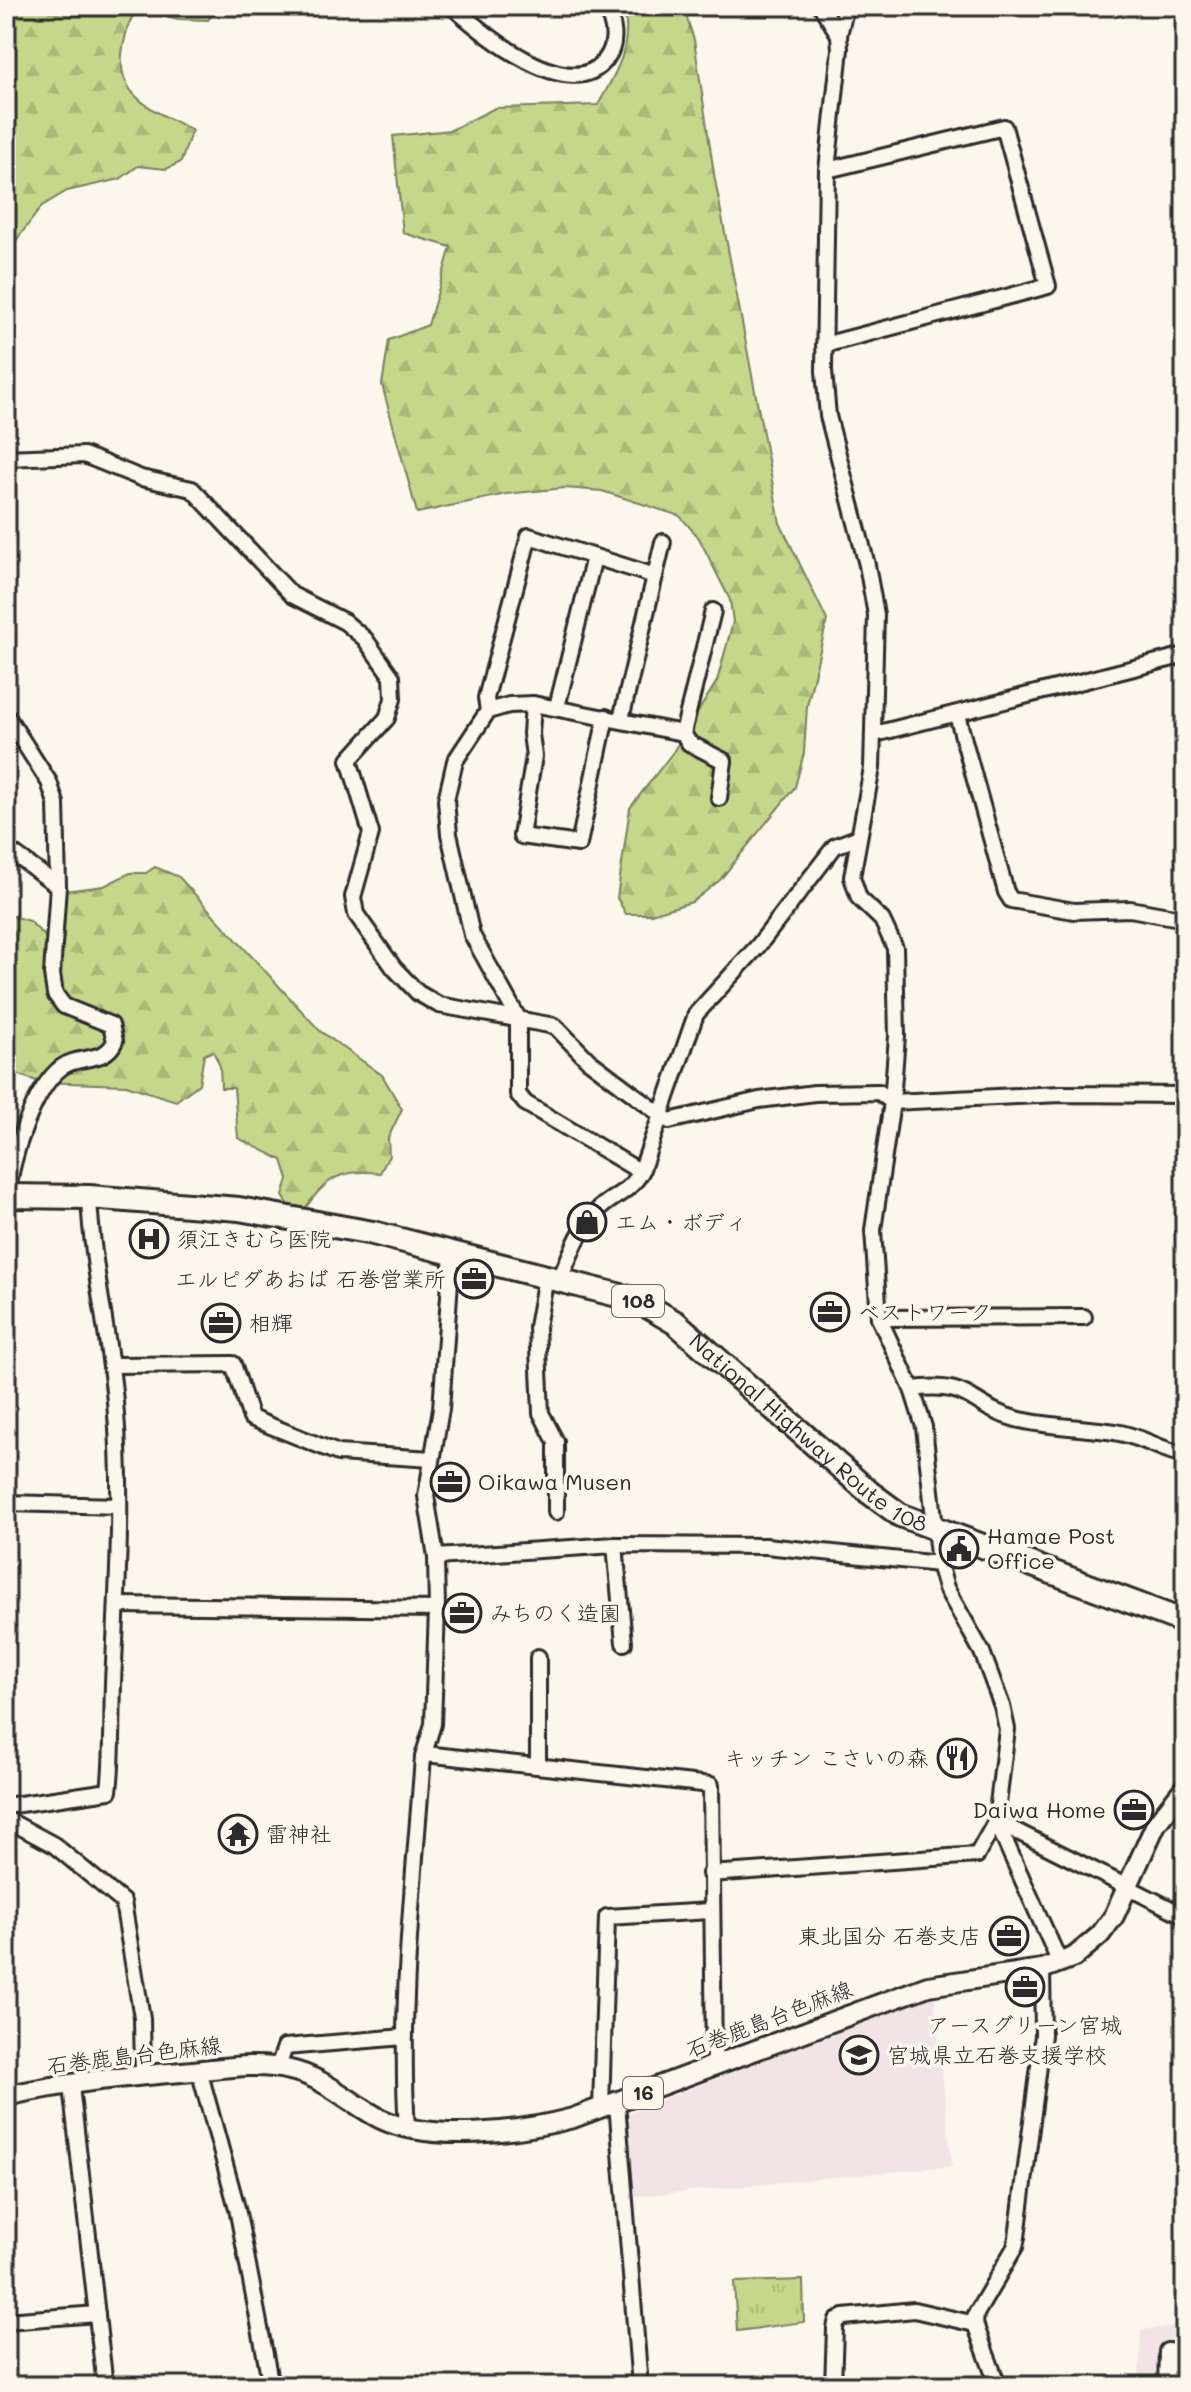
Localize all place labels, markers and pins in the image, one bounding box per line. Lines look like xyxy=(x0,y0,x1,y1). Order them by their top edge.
shop icon: エム・ボディ xyxy=(566,1201,608,1243)
place label: エム・ボディ xyxy=(615,1207,747,1236)
hospital icon: 須江きむら医院 xyxy=(128,1218,170,1260)
place label: 須江きむら医院 xyxy=(177,1224,331,1253)
office icon: エルピダあおば 石巻営業所 xyxy=(453,1258,495,1300)
place label: エルピダあおば 石巻営業所 xyxy=(175,1264,446,1293)
office icon: ベストワーク xyxy=(809,1291,851,1333)
place label: ベストワーク xyxy=(858,1297,992,1326)
office icon: 相輝 xyxy=(200,1302,242,1344)
place label: 相輝 xyxy=(249,1308,293,1337)
office icon: Oikawa Musen xyxy=(429,1461,471,1503)
place label: Oikawa Musen xyxy=(478,1467,631,1496)
place label: Hamae Post Office xyxy=(987,1521,1115,1575)
public building icon: Hamae Post Office xyxy=(938,1528,980,1570)
office icon: みちのく造園 xyxy=(441,1592,483,1634)
place label: みちのく造園 xyxy=(490,1598,621,1627)
restaurant icon: キッチン こさいの森 xyxy=(936,1737,978,1779)
place label: キッチン こさいの森 xyxy=(724,1743,929,1772)
office icon: Daiwa Home xyxy=(1113,1789,1155,1831)
place label: Daiwa Home xyxy=(973,1795,1106,1824)
temple icon: 雷神社 xyxy=(217,1813,259,1855)
place label: 雷神社 xyxy=(266,1819,332,1848)
office icon: 東北国分 石巻支店 xyxy=(988,1915,1030,1957)
place label: 東北国分 石巻支店 xyxy=(798,1921,981,1950)
office icon: アースグリーン宮城 xyxy=(1004,1966,1046,2008)
place label: アースグリーン宮城 xyxy=(928,2010,1122,2039)
school or university icon: 宮城県立石巻支援学校 xyxy=(838,2034,880,2076)
place label: 宮城県立石巻支援学校 xyxy=(887,2040,1107,2069)

